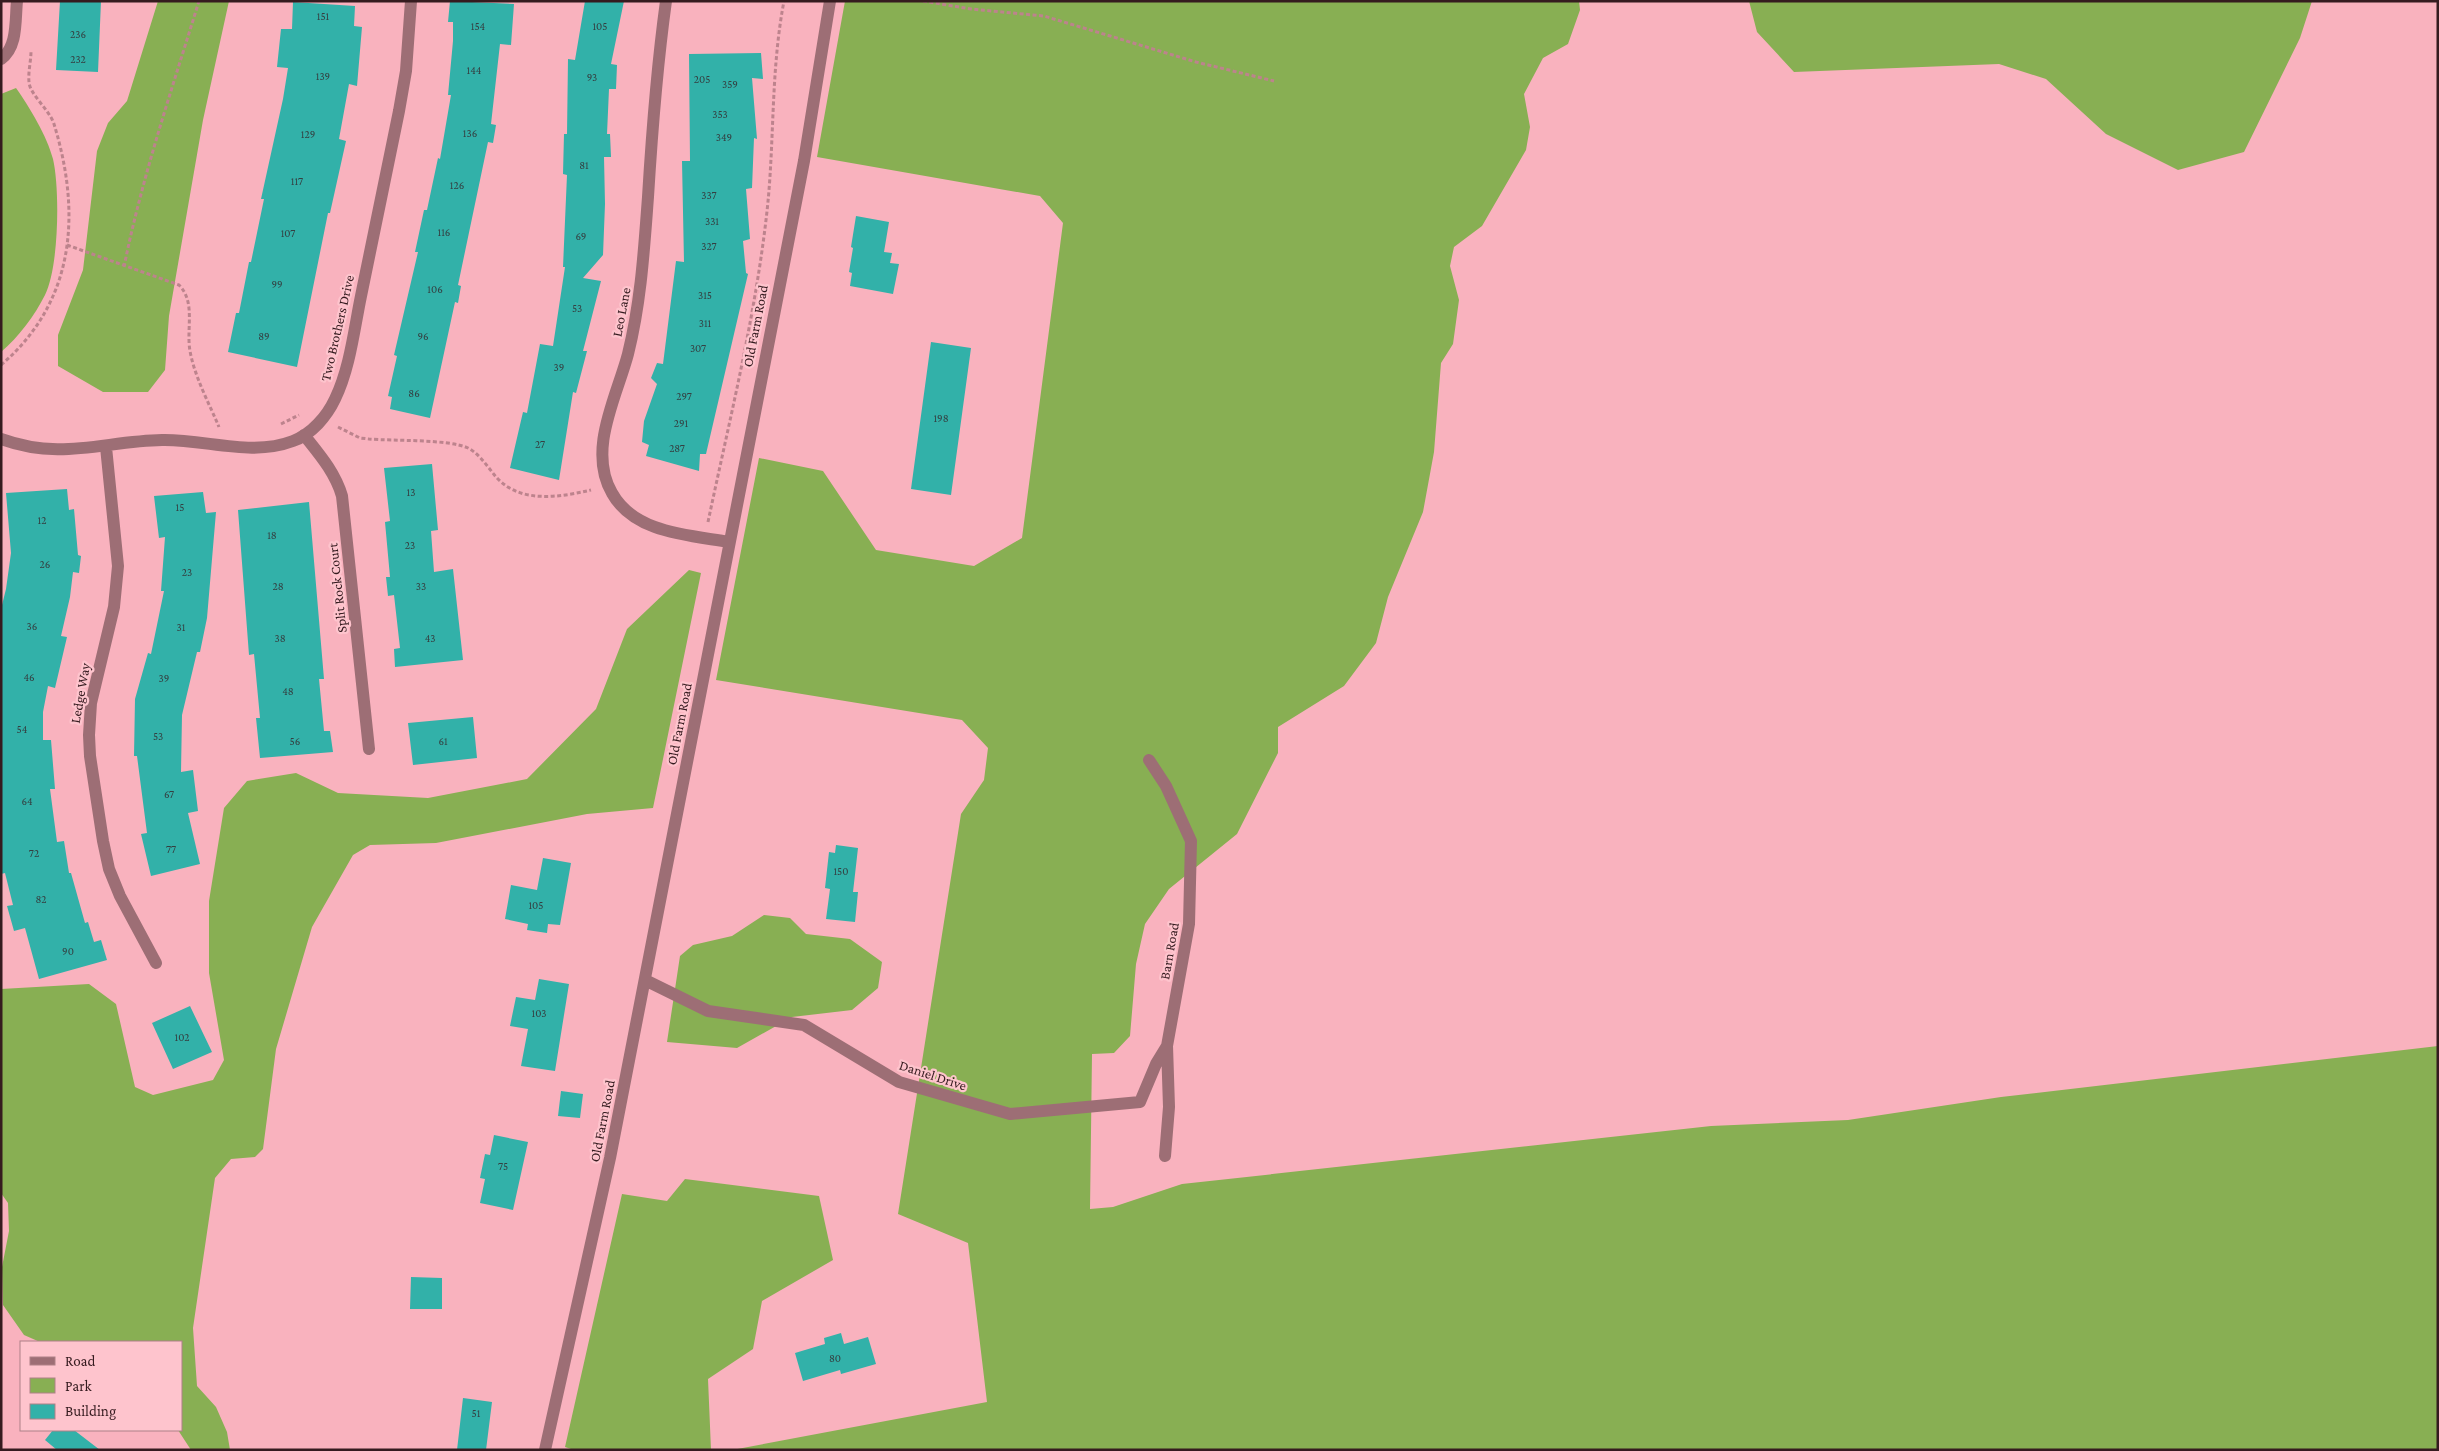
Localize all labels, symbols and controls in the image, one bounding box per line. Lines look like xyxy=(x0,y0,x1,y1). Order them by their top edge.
house number: 151 xyxy=(317,10,330,22)
house number: 154 xyxy=(471,20,486,32)
house number: 105 xyxy=(592,20,608,32)
house number: 236 xyxy=(70,28,86,40)
house number: 232 xyxy=(70,53,86,65)
house number: 144 xyxy=(467,64,482,76)
house number: 139 xyxy=(316,70,330,82)
house number: 93 xyxy=(587,71,597,83)
house number: 205 xyxy=(694,73,710,85)
house number: 359 xyxy=(722,78,738,90)
house number: 353 xyxy=(712,108,728,120)
house number: 136 xyxy=(463,127,477,139)
house number: 129 xyxy=(301,128,315,140)
house number: 349 xyxy=(716,131,732,143)
house number: 81 xyxy=(579,159,589,171)
house number: 117 xyxy=(291,175,303,187)
house number: 126 xyxy=(450,179,464,191)
house number: 337 xyxy=(701,189,717,201)
house number: 331 xyxy=(705,215,719,227)
house number: 116 xyxy=(438,226,450,238)
house number: 107 xyxy=(281,227,295,239)
house number: 69 xyxy=(576,230,586,242)
house number: 327 xyxy=(701,240,717,252)
street label: Two Brothers Drive xyxy=(317,273,357,383)
house number: 99 xyxy=(271,278,283,290)
house number: 106 xyxy=(427,283,443,295)
street label: Old Farm Road xyxy=(739,283,771,368)
street label: Leo Lane xyxy=(608,286,634,338)
house number: 315 xyxy=(698,289,712,301)
house number: 53 xyxy=(572,302,582,314)
house number: 311 xyxy=(699,317,712,329)
house number: 89 xyxy=(258,330,270,342)
house number: 96 xyxy=(417,330,429,342)
house number: 307 xyxy=(690,342,706,354)
house number: 39 xyxy=(554,361,564,373)
house number: 86 xyxy=(408,387,420,399)
house number: 297 xyxy=(676,390,692,402)
house number: 198 xyxy=(933,412,949,424)
house number: 291 xyxy=(674,417,689,429)
house number: 27 xyxy=(535,438,545,450)
house number: 287 xyxy=(669,442,685,454)
house number: 13 xyxy=(407,486,415,498)
house number: 15 xyxy=(176,501,184,513)
house number: 12 xyxy=(38,514,46,526)
house number: 18 xyxy=(267,529,277,541)
house number: 23 xyxy=(405,539,415,551)
street label: Split Rock Court xyxy=(324,542,350,634)
house number: 26 xyxy=(40,558,50,570)
house number: 23 xyxy=(182,566,192,578)
house number: 28 xyxy=(272,580,284,592)
house number: 33 xyxy=(416,580,426,592)
house number: 36 xyxy=(27,620,37,632)
house number: 31 xyxy=(177,621,186,633)
house number: 38 xyxy=(274,632,286,644)
house number: 43 xyxy=(425,632,435,644)
street label: Ledge Way xyxy=(67,661,93,724)
house number: 46 xyxy=(23,671,35,683)
house number: 39 xyxy=(159,672,169,684)
street label: Old Farm Road xyxy=(663,681,695,766)
house number: 48 xyxy=(282,685,294,697)
house number: 54 xyxy=(17,723,28,735)
house number: 53 xyxy=(153,730,163,742)
house number: 56 xyxy=(290,735,300,747)
house number: 61 xyxy=(438,735,448,747)
house number: 67 xyxy=(164,788,174,800)
house number: 64 xyxy=(21,795,33,807)
house number: 77 xyxy=(166,843,176,855)
house number: 72 xyxy=(29,847,39,859)
house number: 150 xyxy=(833,865,849,877)
house number: 82 xyxy=(35,893,47,905)
house number: 105 xyxy=(528,899,544,911)
street label: Barn Road xyxy=(1156,921,1182,981)
house number: 90 xyxy=(62,945,74,957)
house number: 103 xyxy=(532,1007,547,1019)
house number: 102 xyxy=(174,1031,190,1043)
street label: Daniel Drive xyxy=(897,1057,969,1093)
street label: Old Farm Road xyxy=(586,1078,618,1163)
house number: 75 xyxy=(498,1160,508,1172)
legend xyxy=(20,1341,182,1431)
house number: 80 xyxy=(829,1352,841,1364)
text: Road xyxy=(65,1353,96,1369)
text: Park xyxy=(65,1378,92,1394)
text: Building xyxy=(65,1403,116,1420)
house number: 51 xyxy=(472,1407,481,1419)

